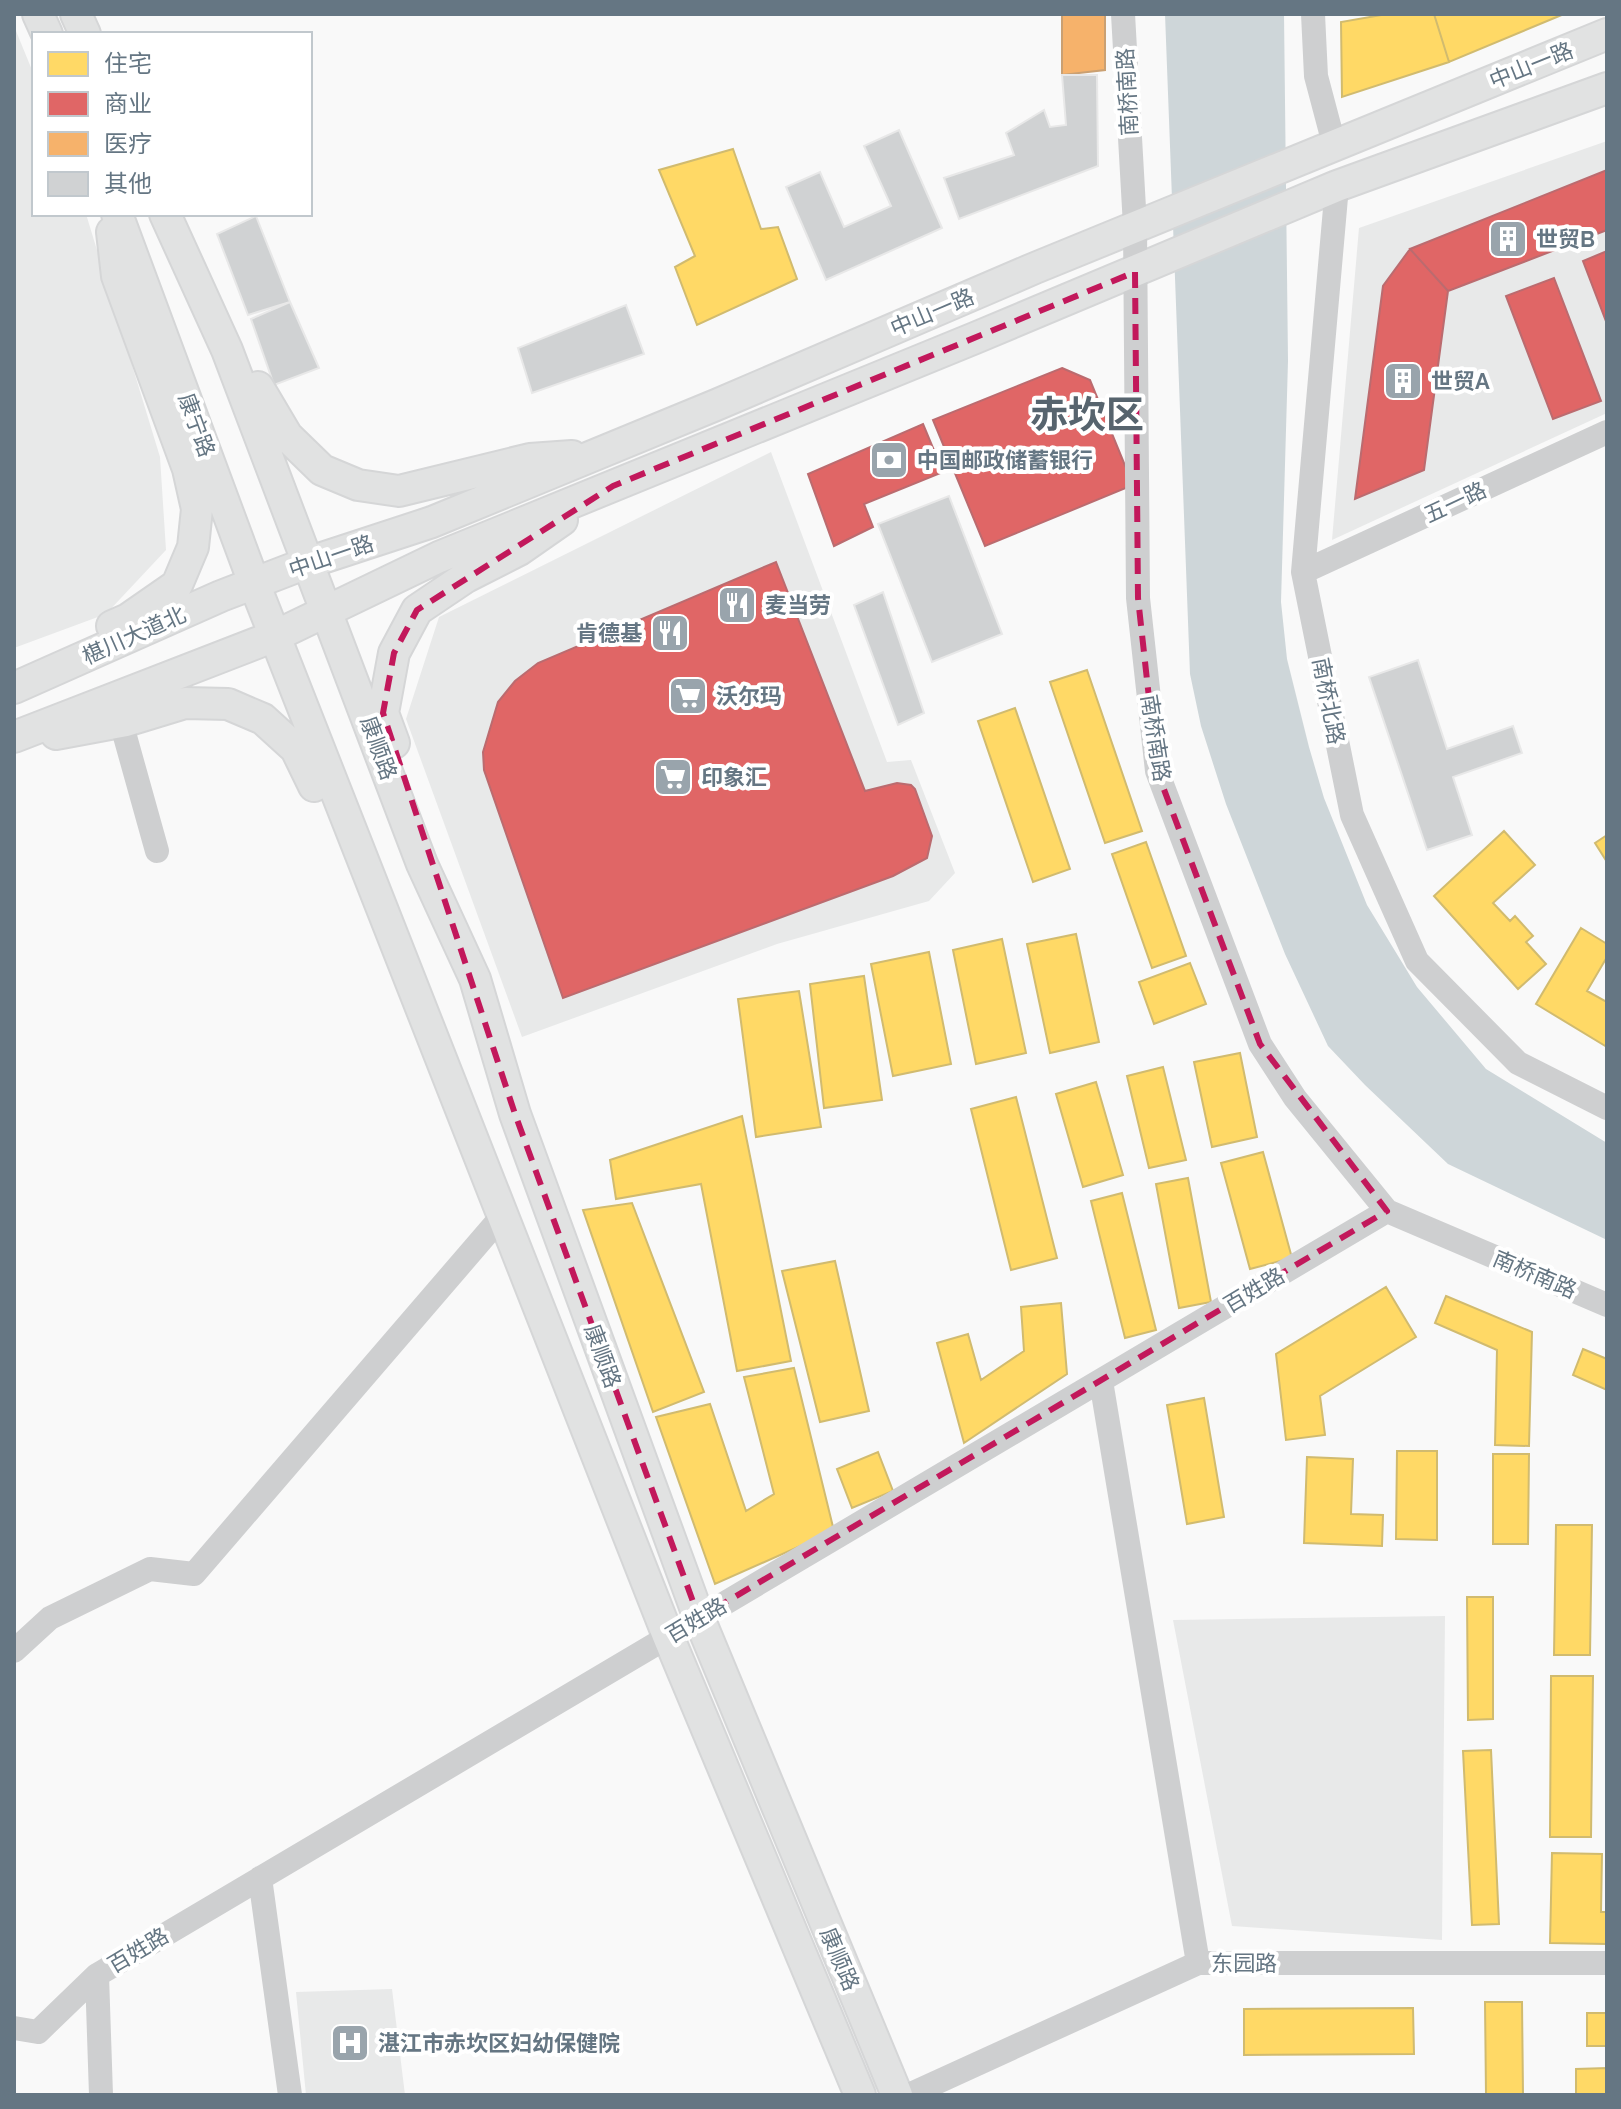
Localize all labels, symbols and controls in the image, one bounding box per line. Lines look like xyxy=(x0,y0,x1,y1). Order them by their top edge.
legend xyxy=(32,32,312,216)
street label: 中山一路 xyxy=(1485,36,1577,94)
street label: 南桥南路 xyxy=(1112,47,1142,137)
text: 住宅 xyxy=(104,49,152,78)
text: 商业 xyxy=(104,89,152,118)
text: 医疗 xyxy=(104,129,152,158)
text: 其他 xyxy=(104,169,152,198)
building icon: 世贸B xyxy=(1487,218,1529,260)
place label: 世贸B xyxy=(1536,226,1595,252)
street label: 中山一路 xyxy=(886,283,978,341)
building icon: 世贸A xyxy=(1382,360,1424,402)
place label: 世贸A xyxy=(1431,368,1490,394)
street label: 康宁路 xyxy=(173,390,221,460)
district label: 赤坎区 xyxy=(1030,392,1144,437)
bank icon: 中国邮政储蓄银行 xyxy=(868,439,910,481)
place label: 中国邮政储蓄银行 xyxy=(917,447,1093,473)
street label: 五一路 xyxy=(1420,476,1490,528)
street label: 中山一路 xyxy=(285,529,377,583)
restaurant icon: 麦当劳 xyxy=(716,584,758,626)
place label: 麦当劳 xyxy=(765,592,831,618)
street label: 椹川大道北 xyxy=(78,601,190,669)
restaurant icon: 肯德基 xyxy=(649,612,691,654)
place label: 肯德基 xyxy=(576,620,642,646)
street label: 南桥北路 xyxy=(1308,655,1350,747)
supermarket icon: 沃尔玛 xyxy=(667,675,709,717)
place label: 沃尔玛 xyxy=(716,683,782,709)
street label: 南桥南路 xyxy=(1136,693,1176,783)
street label: 康顺路 xyxy=(355,713,403,783)
supermarket icon: 印象汇 xyxy=(652,756,694,798)
place label: 印象汇 xyxy=(701,764,767,790)
street label: 南桥南路 xyxy=(1489,1245,1581,1303)
street label: 百姓路 xyxy=(1219,1262,1289,1318)
street label: 康顺路 xyxy=(579,1321,627,1391)
street label: 百姓路 xyxy=(661,1592,731,1648)
street label: 百姓路 xyxy=(103,1922,173,1978)
street label: 康顺路 xyxy=(815,1924,865,1994)
street label: 东园路 xyxy=(1211,1950,1277,1976)
hospital icon: 湛江市赤坎区妇幼保健院 xyxy=(329,2022,371,2064)
place label: 湛江市赤坎区妇幼保健院 xyxy=(378,2030,620,2056)

